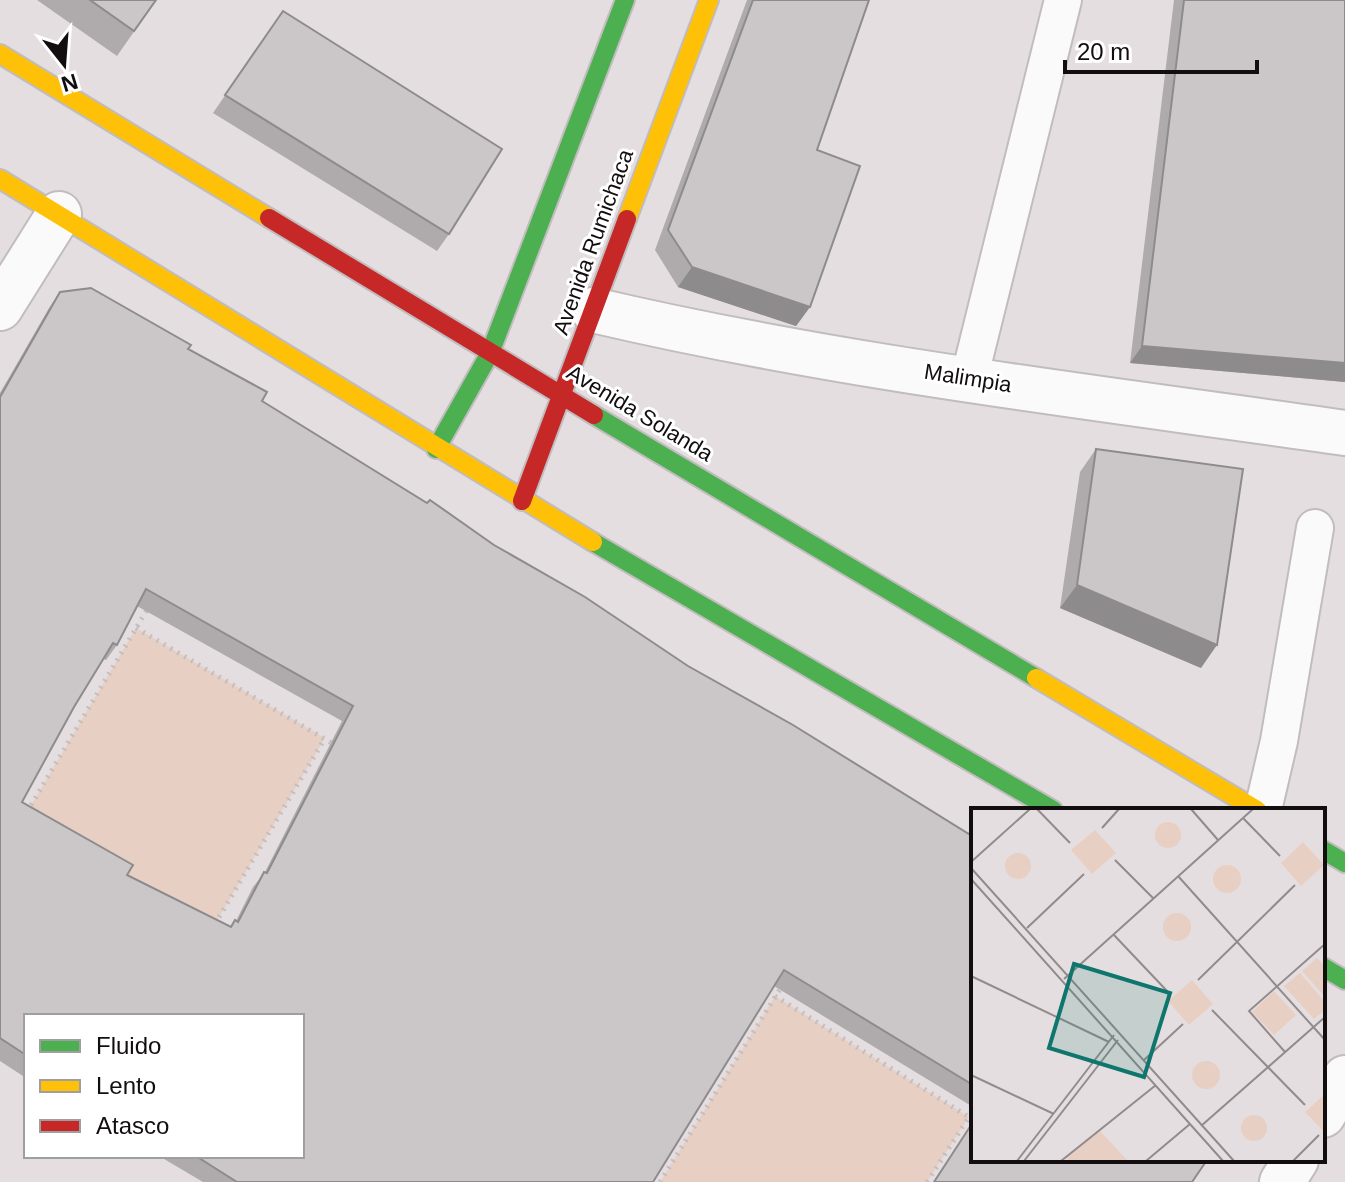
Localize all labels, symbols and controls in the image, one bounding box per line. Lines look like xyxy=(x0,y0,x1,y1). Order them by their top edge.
north arrow xyxy=(24,24,104,104)
scale bar xyxy=(1065,24,1257,74)
text: 20 m xyxy=(1077,38,1130,65)
text: N xyxy=(58,68,81,97)
street label: Avenida Rumichaca xyxy=(548,145,638,338)
street label: Malimpia xyxy=(923,359,1014,397)
street label: Avenida Solanda xyxy=(562,360,718,467)
inset map xyxy=(971,808,1325,1162)
legend xyxy=(24,1014,304,1158)
text: Fluido xyxy=(96,1032,161,1059)
text: Lento xyxy=(96,1072,156,1099)
text: Atasco xyxy=(96,1112,169,1139)

